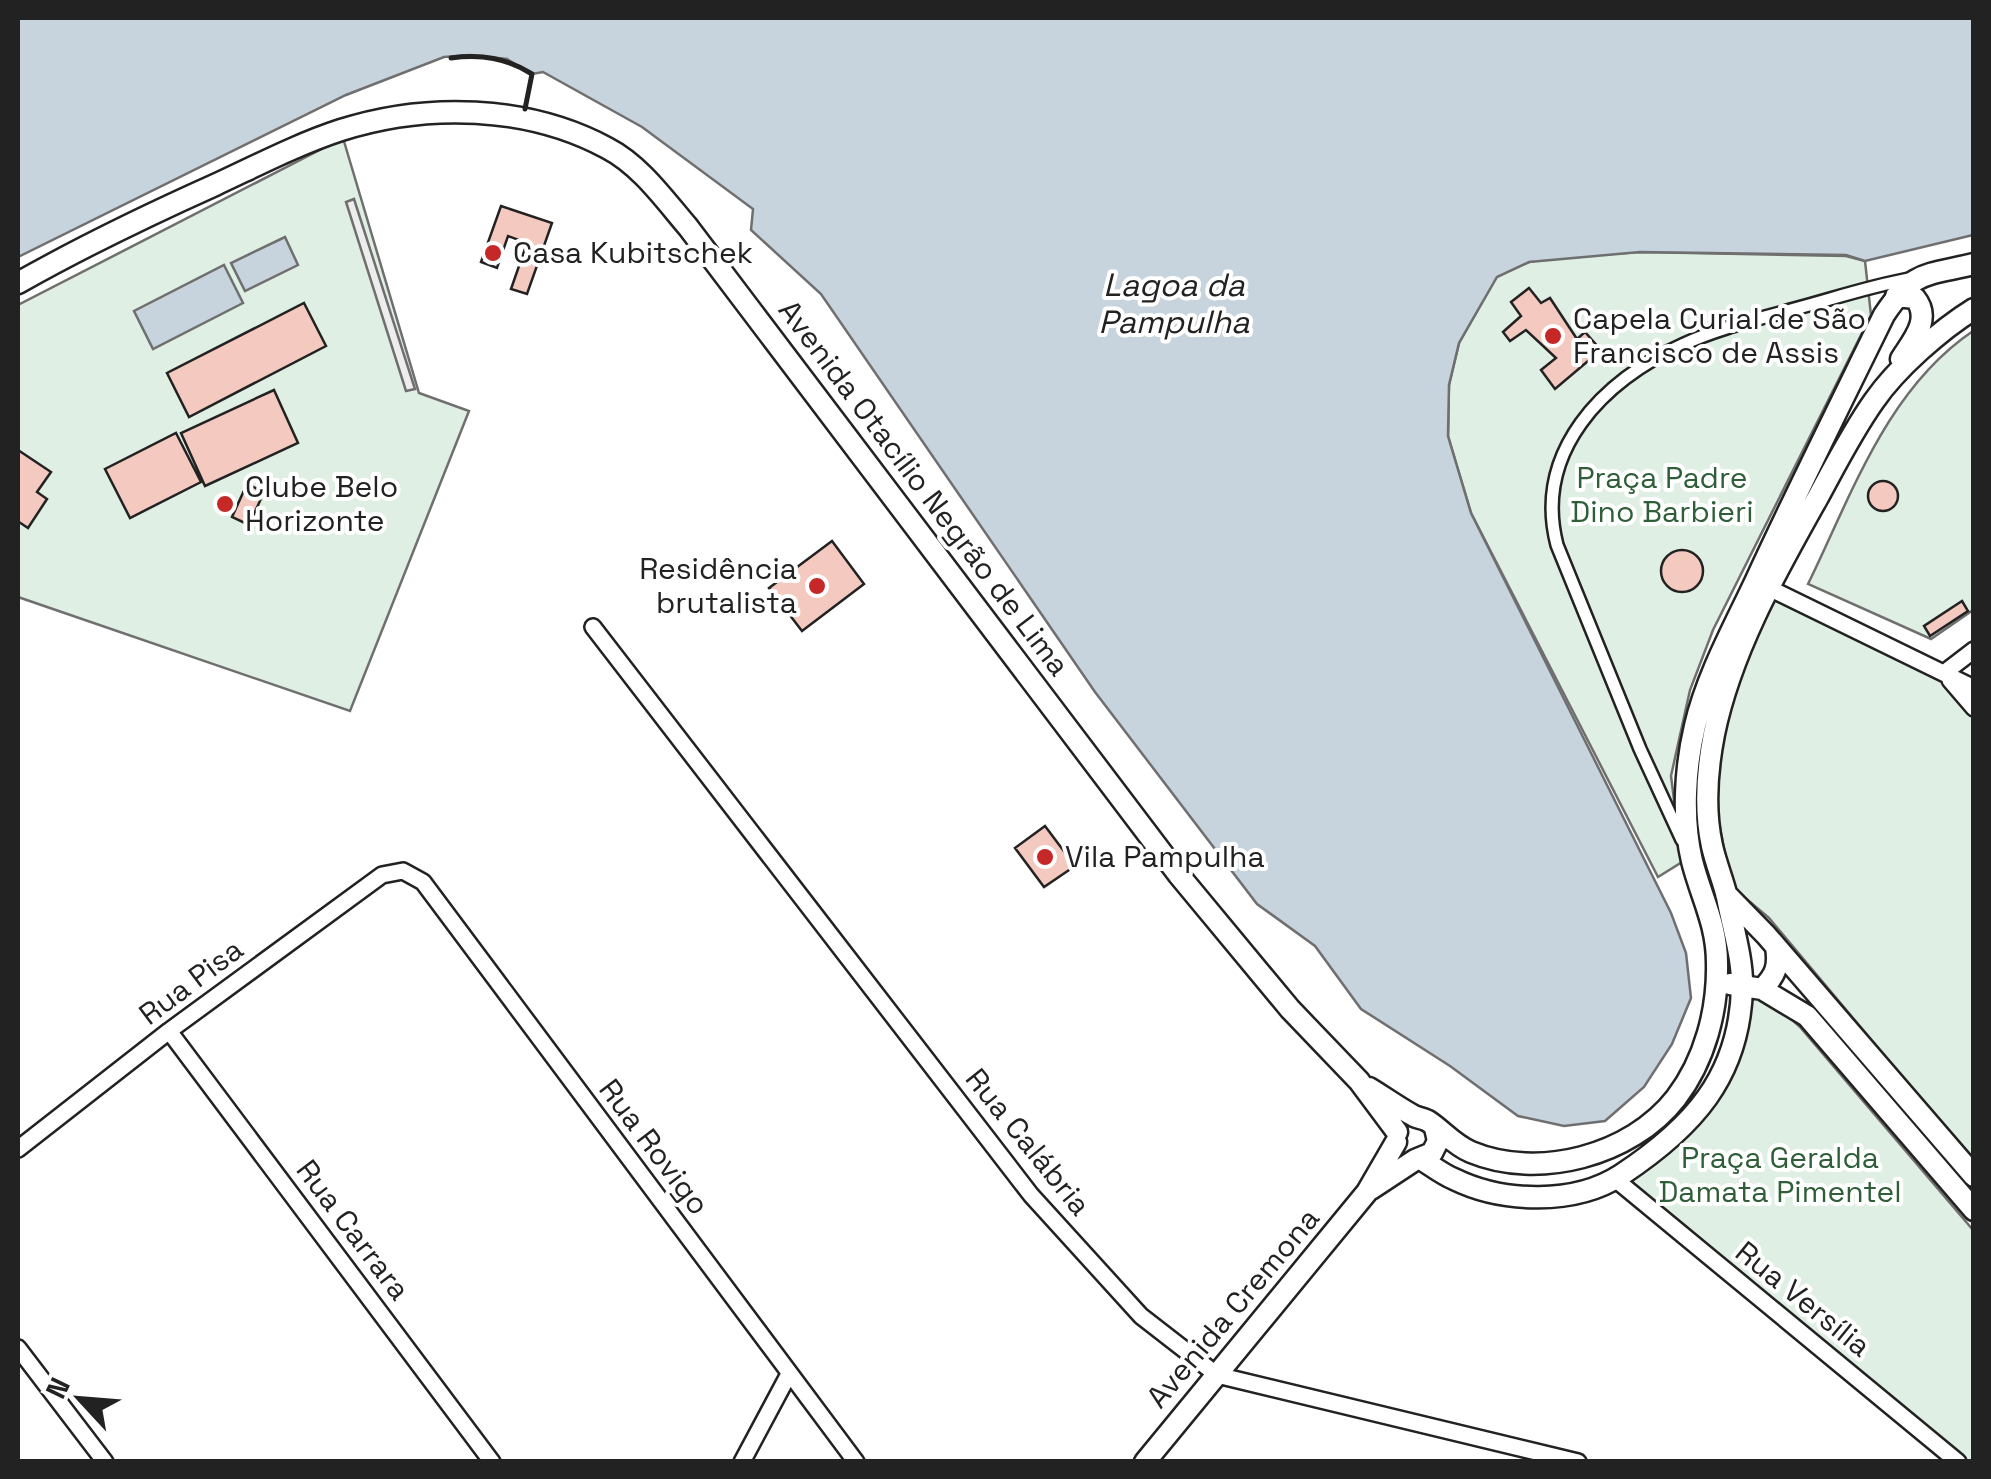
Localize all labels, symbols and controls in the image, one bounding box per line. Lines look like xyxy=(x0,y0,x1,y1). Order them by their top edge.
place label: Casa Kubitschek xyxy=(513,233,753,272)
marker: Casa Kubitschek xyxy=(482,242,504,264)
water label: Lagoa da Pampulha xyxy=(1099,265,1250,342)
street label: Avenida Otacílio Negrão de Lima xyxy=(770,292,1079,684)
place label: Capela Curial de São Francisco de Assis xyxy=(1573,299,1866,372)
marker: Capela Curial de São Francisco de Assis xyxy=(1542,325,1564,347)
park label: Praça Padre Dino Barbieri xyxy=(1570,458,1754,531)
place label: Clube Belo Horizonte xyxy=(245,467,398,540)
marker: Clube Belo Horizonte xyxy=(214,493,236,515)
place label: Residência brutalista xyxy=(639,549,797,622)
marker: Residência brutalista xyxy=(806,575,828,597)
place label: Vila Pampulha xyxy=(1065,837,1265,876)
marker: Vila Pampulha xyxy=(1034,846,1056,868)
street label: Rua Pisa xyxy=(131,930,251,1033)
street label: Rua Calábria xyxy=(957,1060,1100,1223)
street label: Rua Rovigo xyxy=(591,1071,718,1223)
park label: Praça Geralda Damata Pimentel xyxy=(1658,1138,1902,1211)
street label: Rua Carrara xyxy=(288,1152,419,1308)
street label: Avenida Cremona xyxy=(1137,1200,1328,1416)
street label: Rua Versília xyxy=(1728,1232,1879,1365)
north arrow xyxy=(30,1349,130,1449)
text: N xyxy=(37,1372,78,1404)

